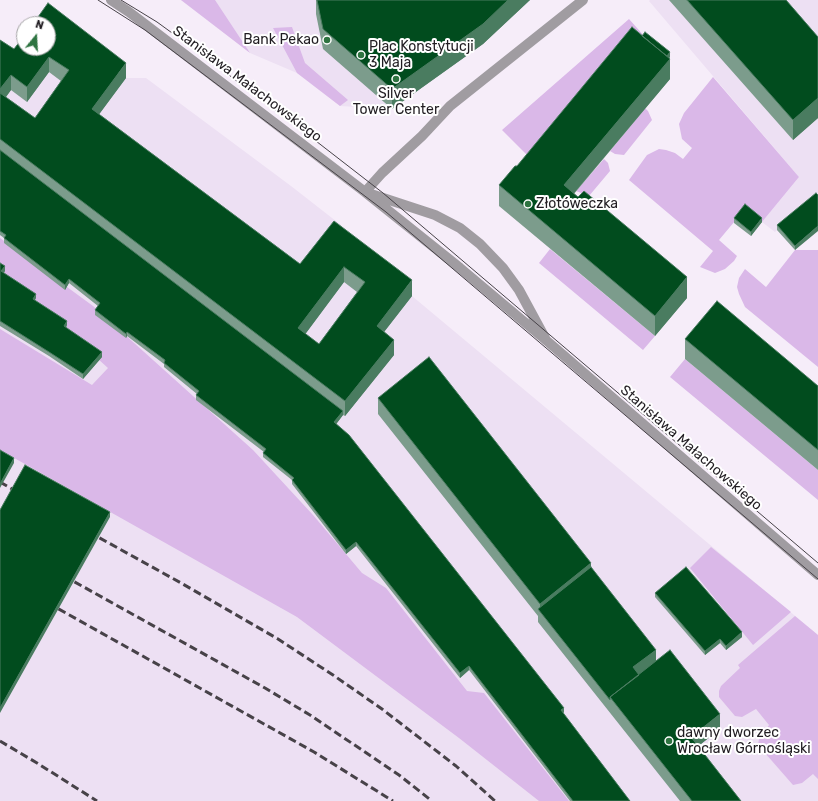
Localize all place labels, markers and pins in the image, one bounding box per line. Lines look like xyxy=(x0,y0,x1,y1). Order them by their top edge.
place label: Bank Pekao xyxy=(243,32,319,48)
marker: Bank Pekao xyxy=(322,35,332,45)
place label: Plac Konstytucji 3 Maja xyxy=(369,39,474,72)
marker: Plac Konstytucji 3 Maja xyxy=(356,50,366,60)
marker: Silver Tower Center xyxy=(391,74,401,84)
place label: Silver Tower Center xyxy=(353,86,439,118)
place label: Złotóweczka xyxy=(536,196,618,212)
marker: Złotóweczka xyxy=(523,199,533,209)
place label: dawny dworzec Wrocław Górnośląski xyxy=(677,725,811,758)
marker: dawny dworzec Wrocław Górnośląski xyxy=(664,736,674,746)

